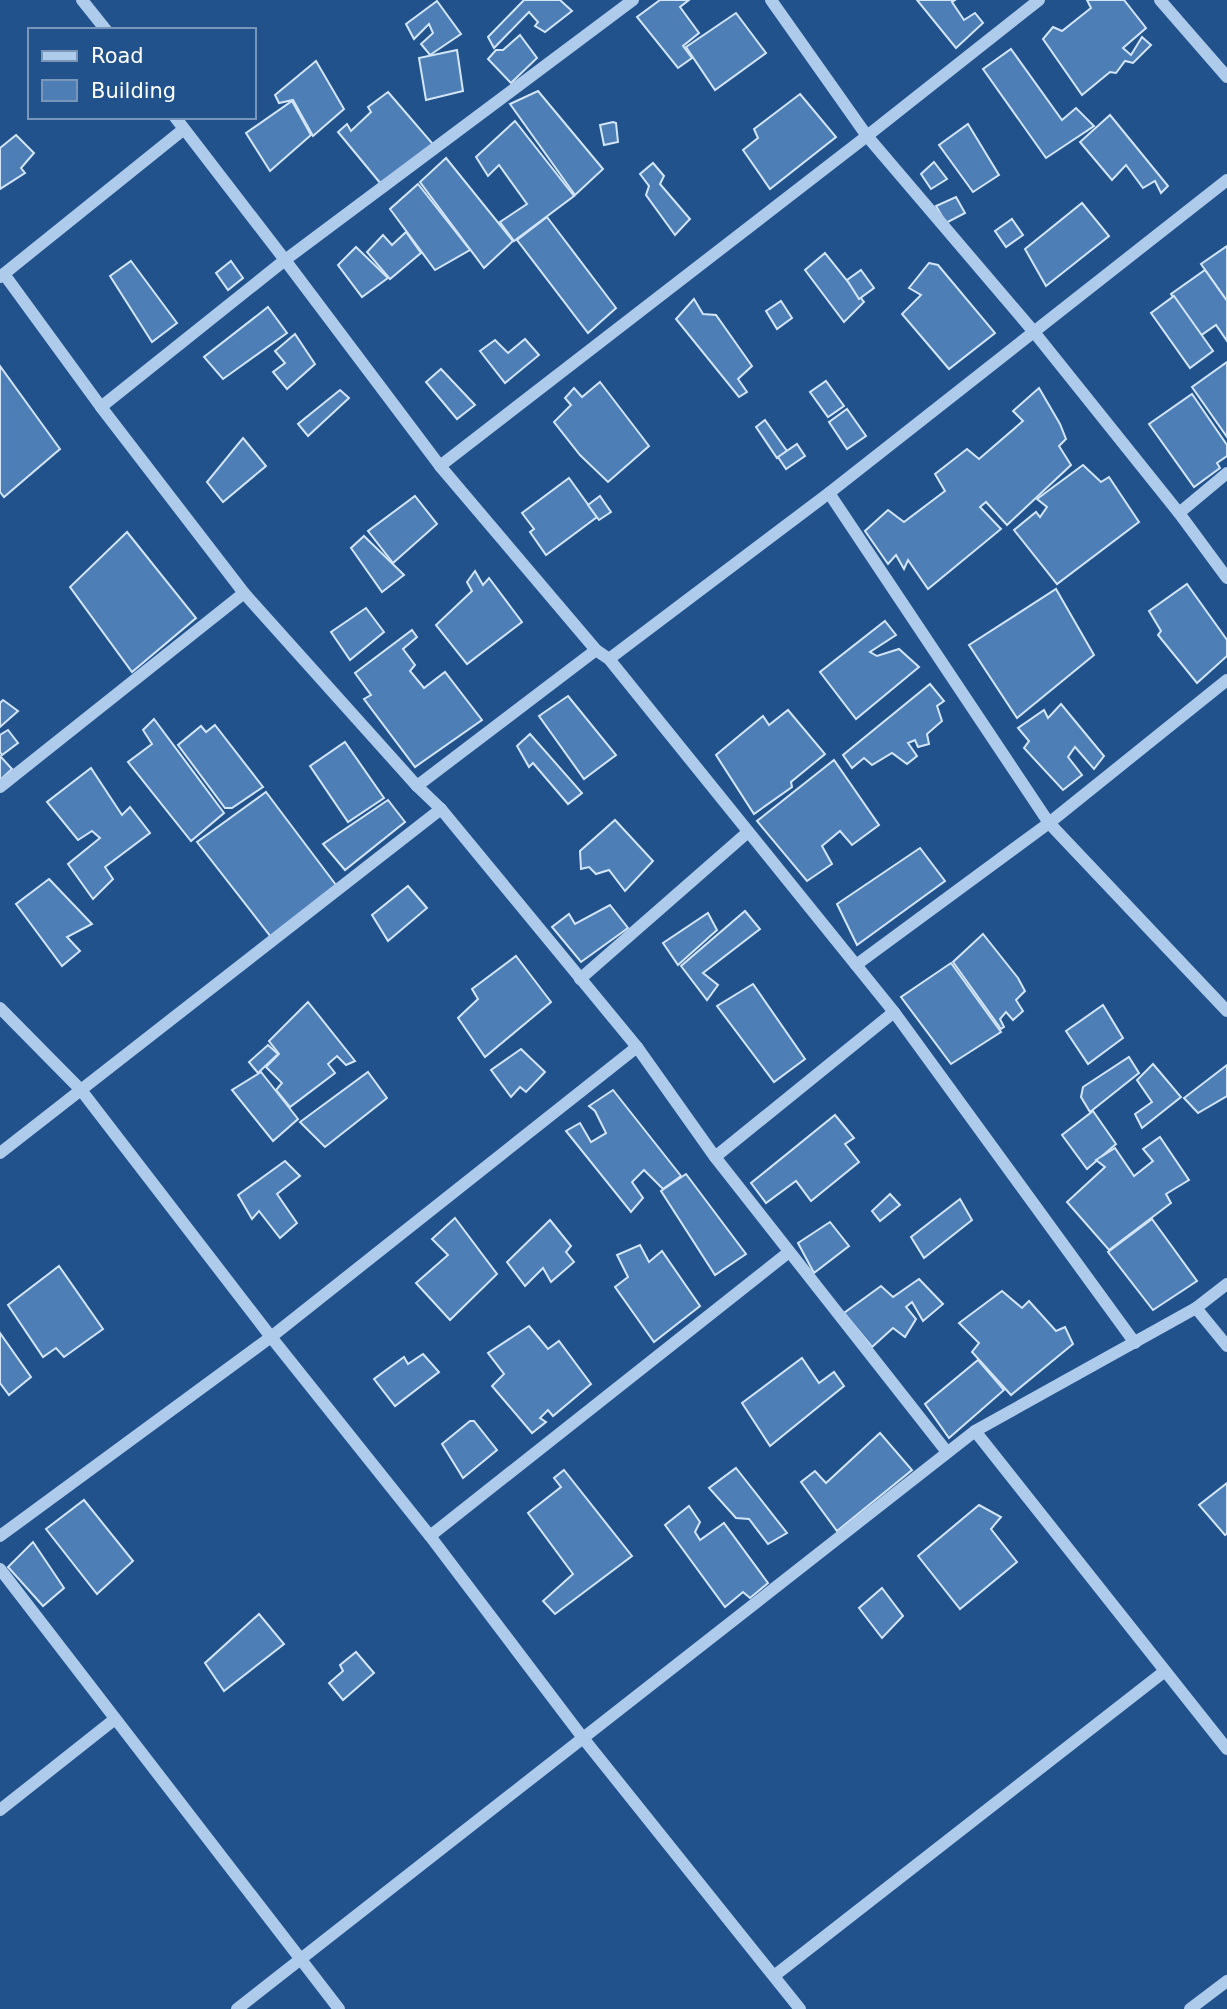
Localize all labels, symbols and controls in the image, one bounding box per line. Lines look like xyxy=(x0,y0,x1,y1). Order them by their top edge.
legend xyxy=(28,28,256,119)
text: Road xyxy=(91,44,144,68)
text: Building xyxy=(91,79,176,103)

